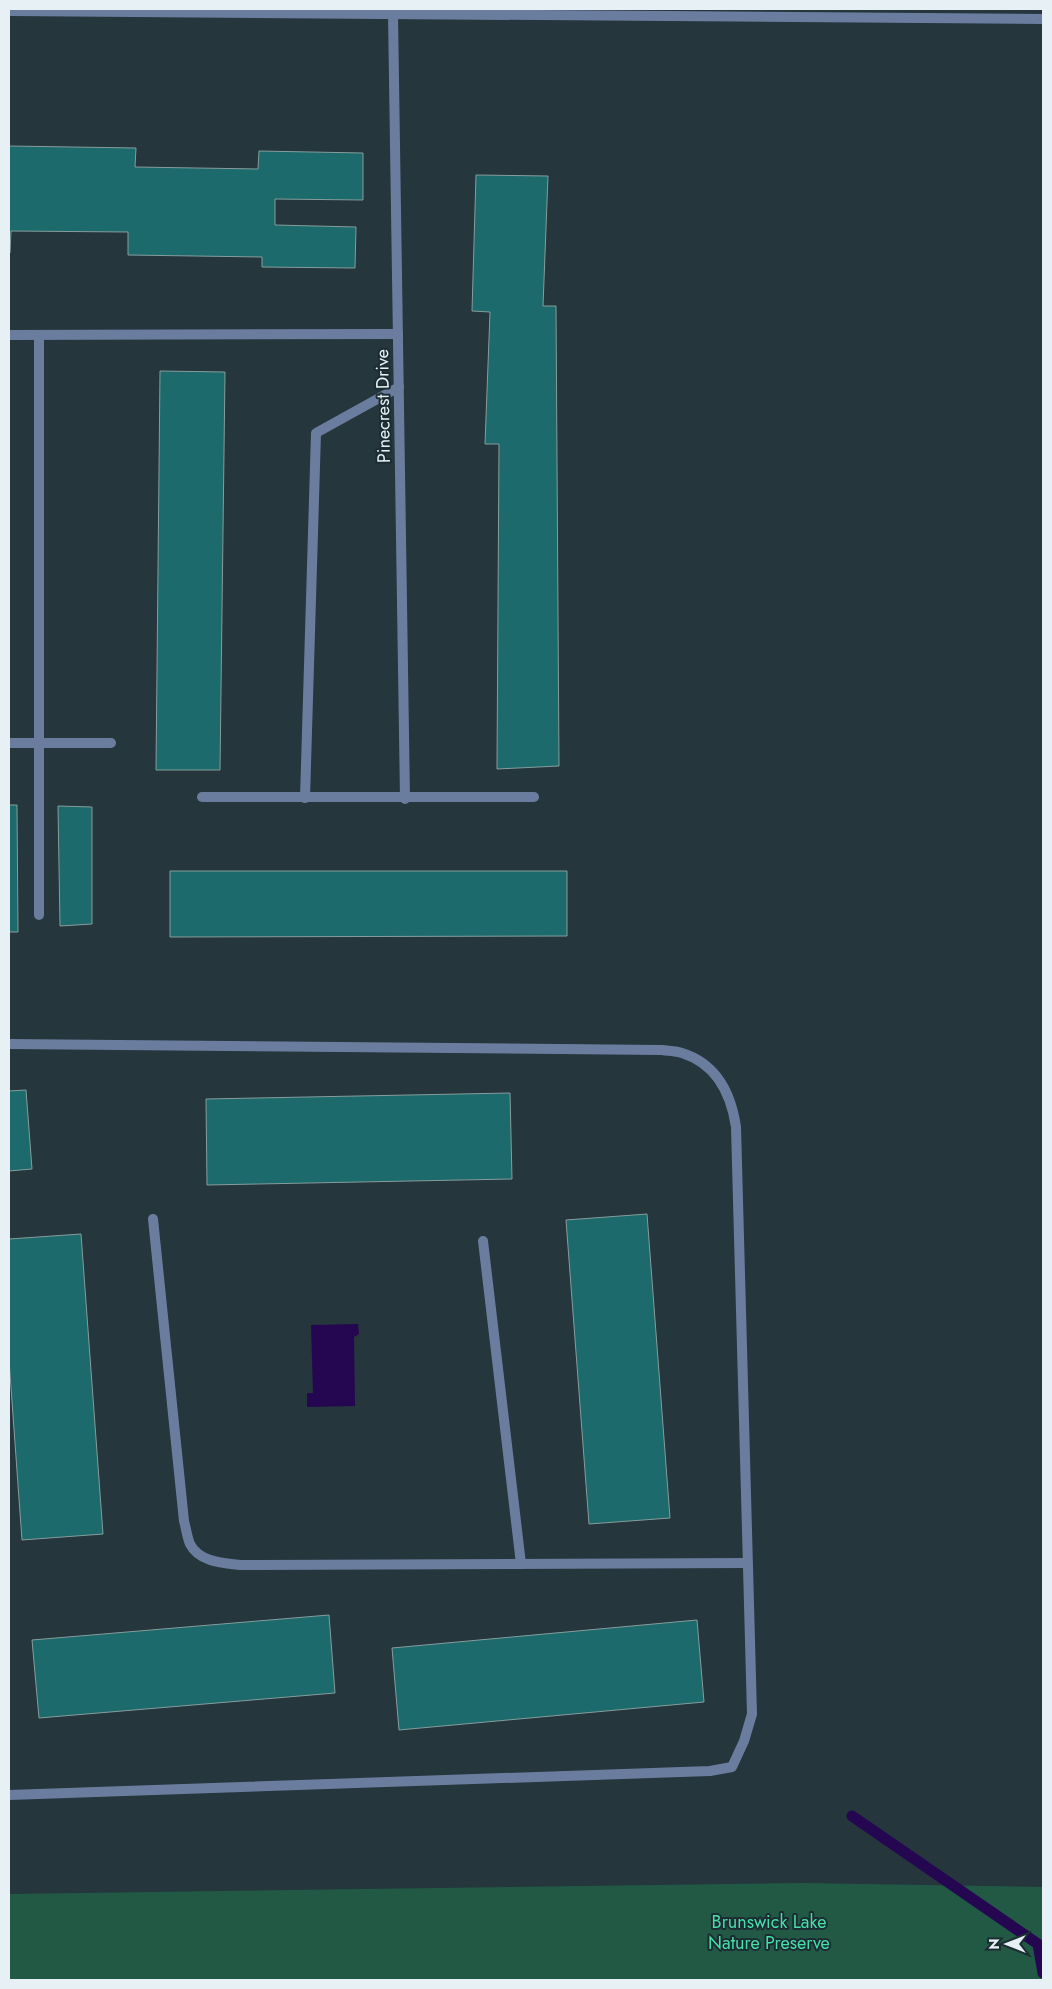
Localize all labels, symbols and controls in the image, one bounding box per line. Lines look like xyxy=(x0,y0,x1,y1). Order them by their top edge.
street label: Pinecrest Drive xyxy=(369,349,397,463)
park label: Brunswick Lake Nature Preserve xyxy=(708,1909,830,1956)
north arrow xyxy=(982,1919,1032,1969)
text: N xyxy=(984,1938,1004,1950)

